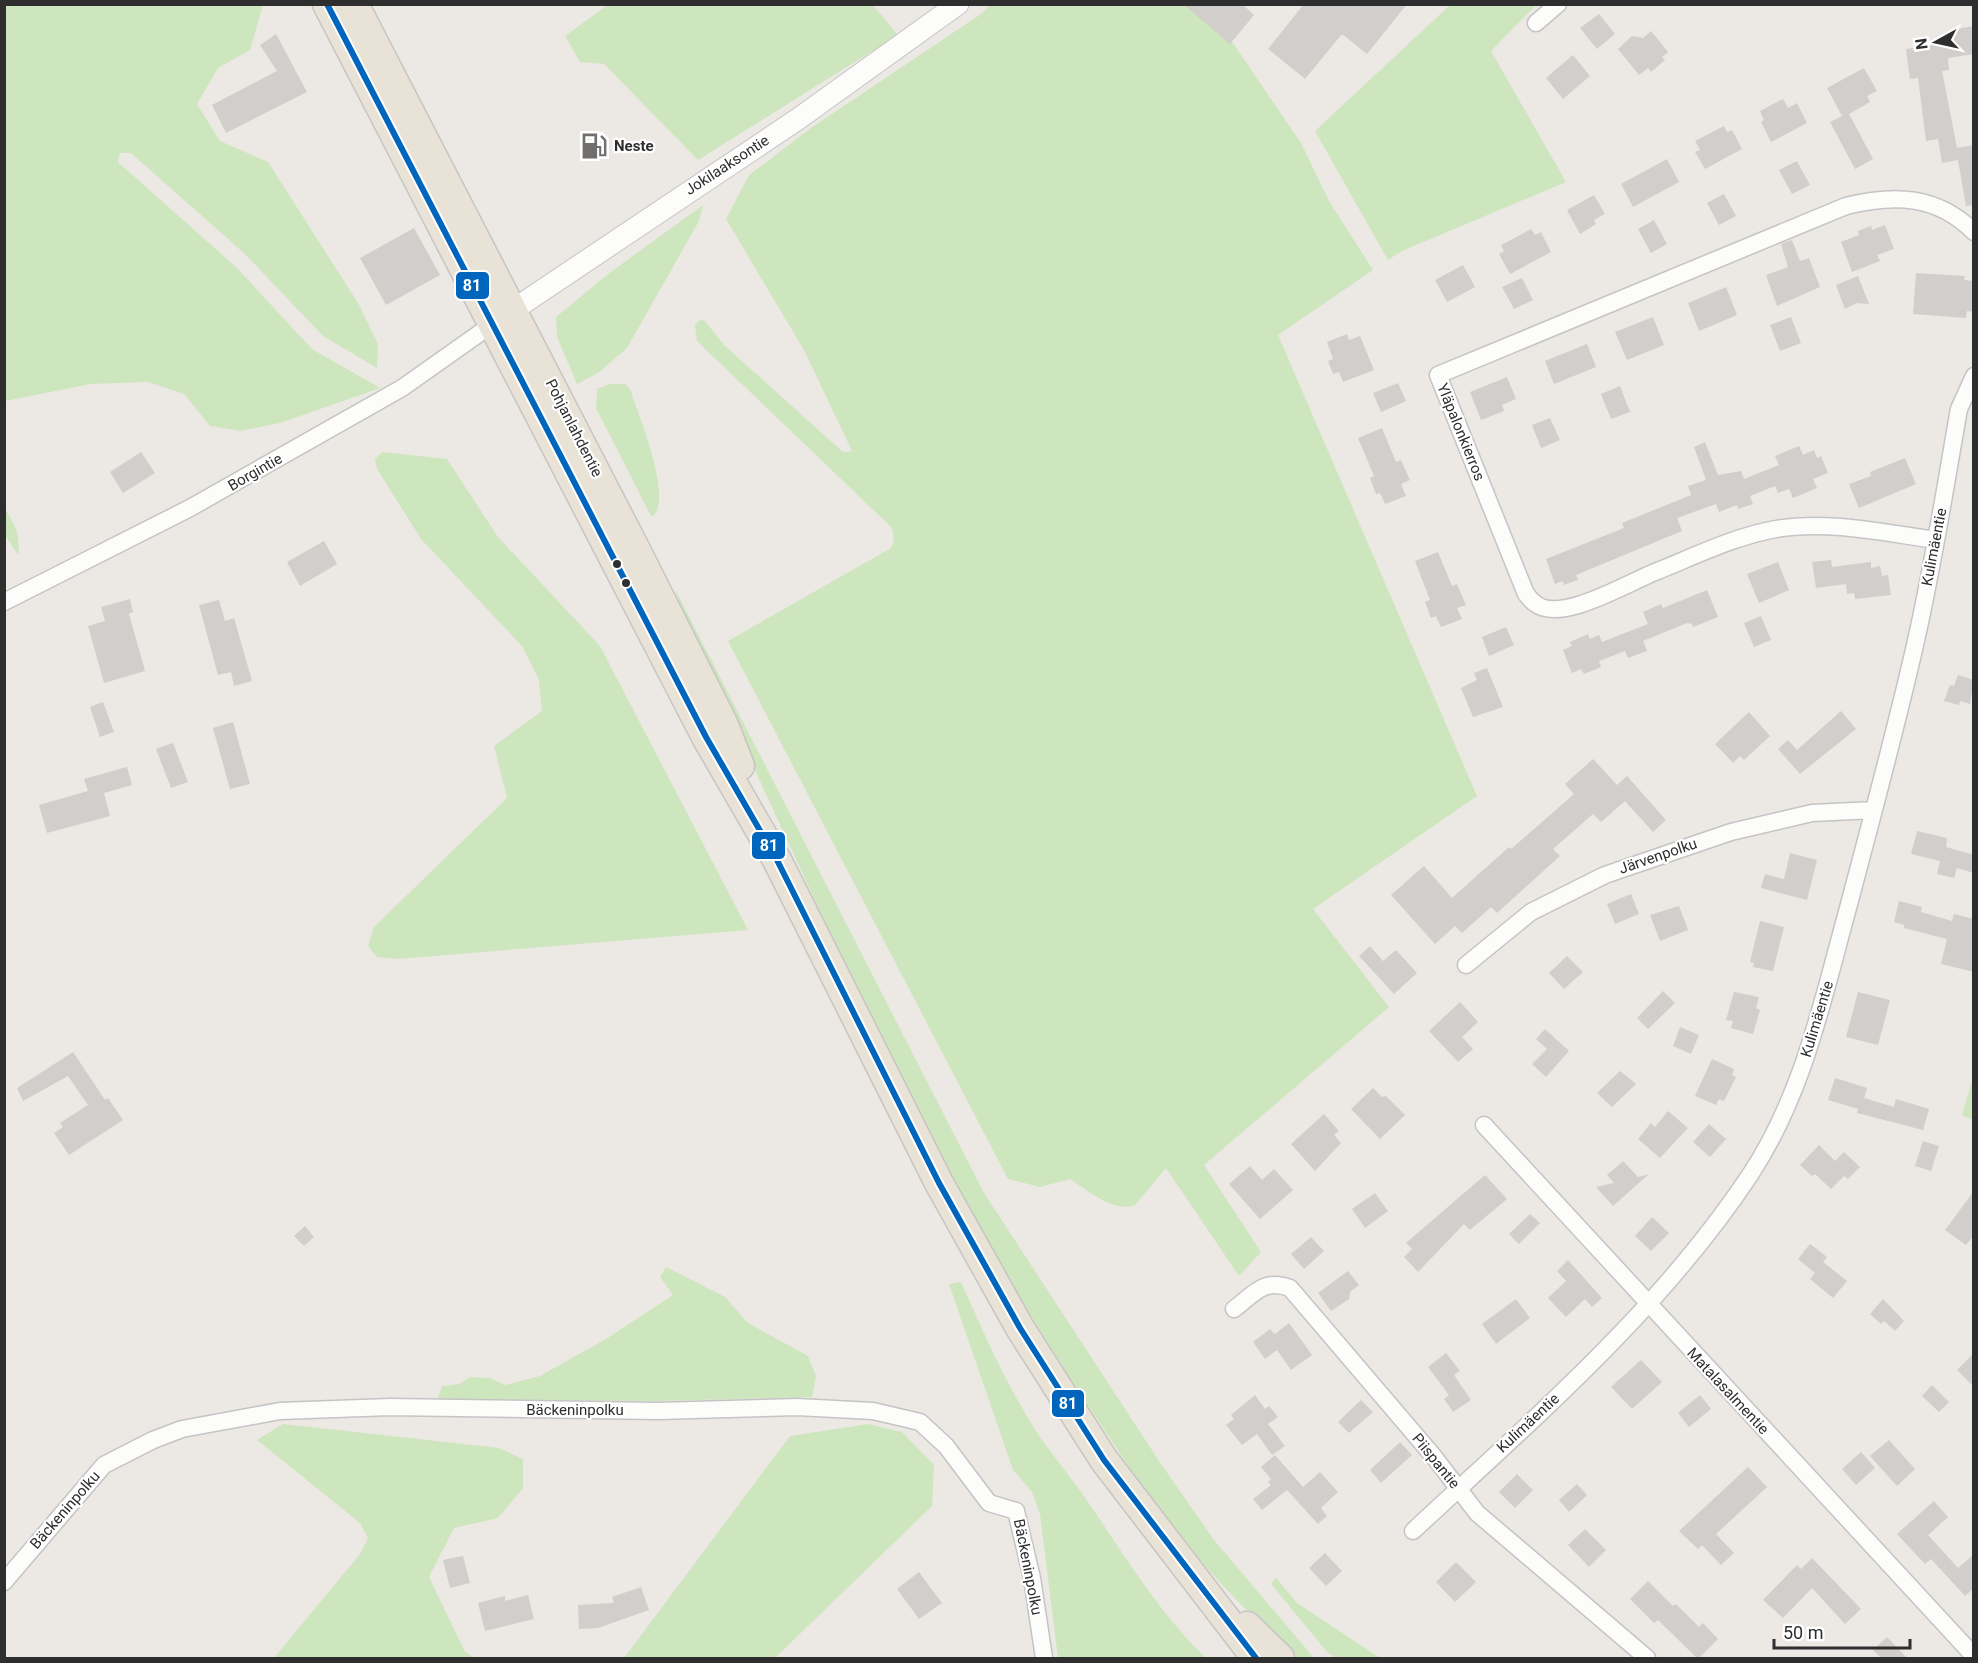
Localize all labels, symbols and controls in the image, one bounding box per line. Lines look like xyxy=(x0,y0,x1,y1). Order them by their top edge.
north arrow xyxy=(1906,12,1966,72)
text: N xyxy=(1911,37,1932,51)
fuel station icon: Neste xyxy=(579,131,609,161)
street label: Jokilaaksontie xyxy=(682,131,773,199)
place label: Neste xyxy=(614,137,654,155)
line badge: 81 xyxy=(455,271,490,300)
text: 81 xyxy=(463,276,481,295)
street label: Pohjanlahdentie xyxy=(542,376,606,480)
street label: Yläpalonkierros xyxy=(1433,381,1489,483)
street label: Borgintie xyxy=(225,449,285,495)
street label: Kulimäentie xyxy=(1918,507,1950,587)
unlabelled marker xyxy=(611,558,623,570)
unlabelled marker xyxy=(620,577,632,589)
line badge: 81 xyxy=(751,831,786,860)
street label: Järvenpolku xyxy=(1617,834,1699,878)
text: 81 xyxy=(760,836,778,855)
street label: Kulimäentie xyxy=(1797,979,1837,1059)
street label: Matalasalmentie xyxy=(1683,1344,1773,1438)
line badge: 81 xyxy=(1051,1389,1085,1418)
street label: Kulimäentie xyxy=(1493,1389,1563,1456)
text: 81 xyxy=(1059,1394,1077,1413)
street label: Bäckeninpolku xyxy=(526,1401,624,1419)
street label: Piispantie xyxy=(1408,1430,1464,1492)
street label: Bäckeninpolku xyxy=(26,1467,104,1553)
street label: Bäckeninpolku xyxy=(1010,1517,1046,1617)
scale bar xyxy=(1774,1612,1910,1650)
text: 50 m xyxy=(1783,1622,1823,1643)

